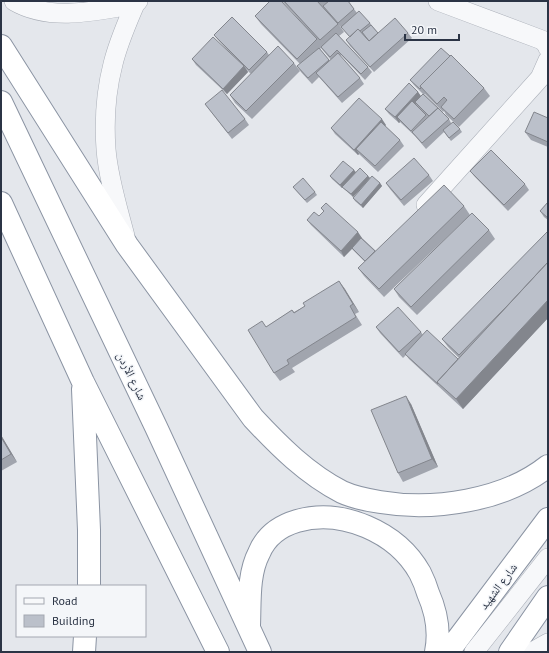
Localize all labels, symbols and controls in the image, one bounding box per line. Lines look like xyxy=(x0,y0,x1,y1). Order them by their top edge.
scale bar xyxy=(405,16,459,42)
text: 20 m xyxy=(411,22,437,37)
street label: شارع الأردن xyxy=(113,349,150,403)
street label: شارع الشهيد xyxy=(476,560,521,613)
legend xyxy=(16,585,146,637)
text: Road xyxy=(52,593,77,608)
text: Building xyxy=(52,613,95,628)

